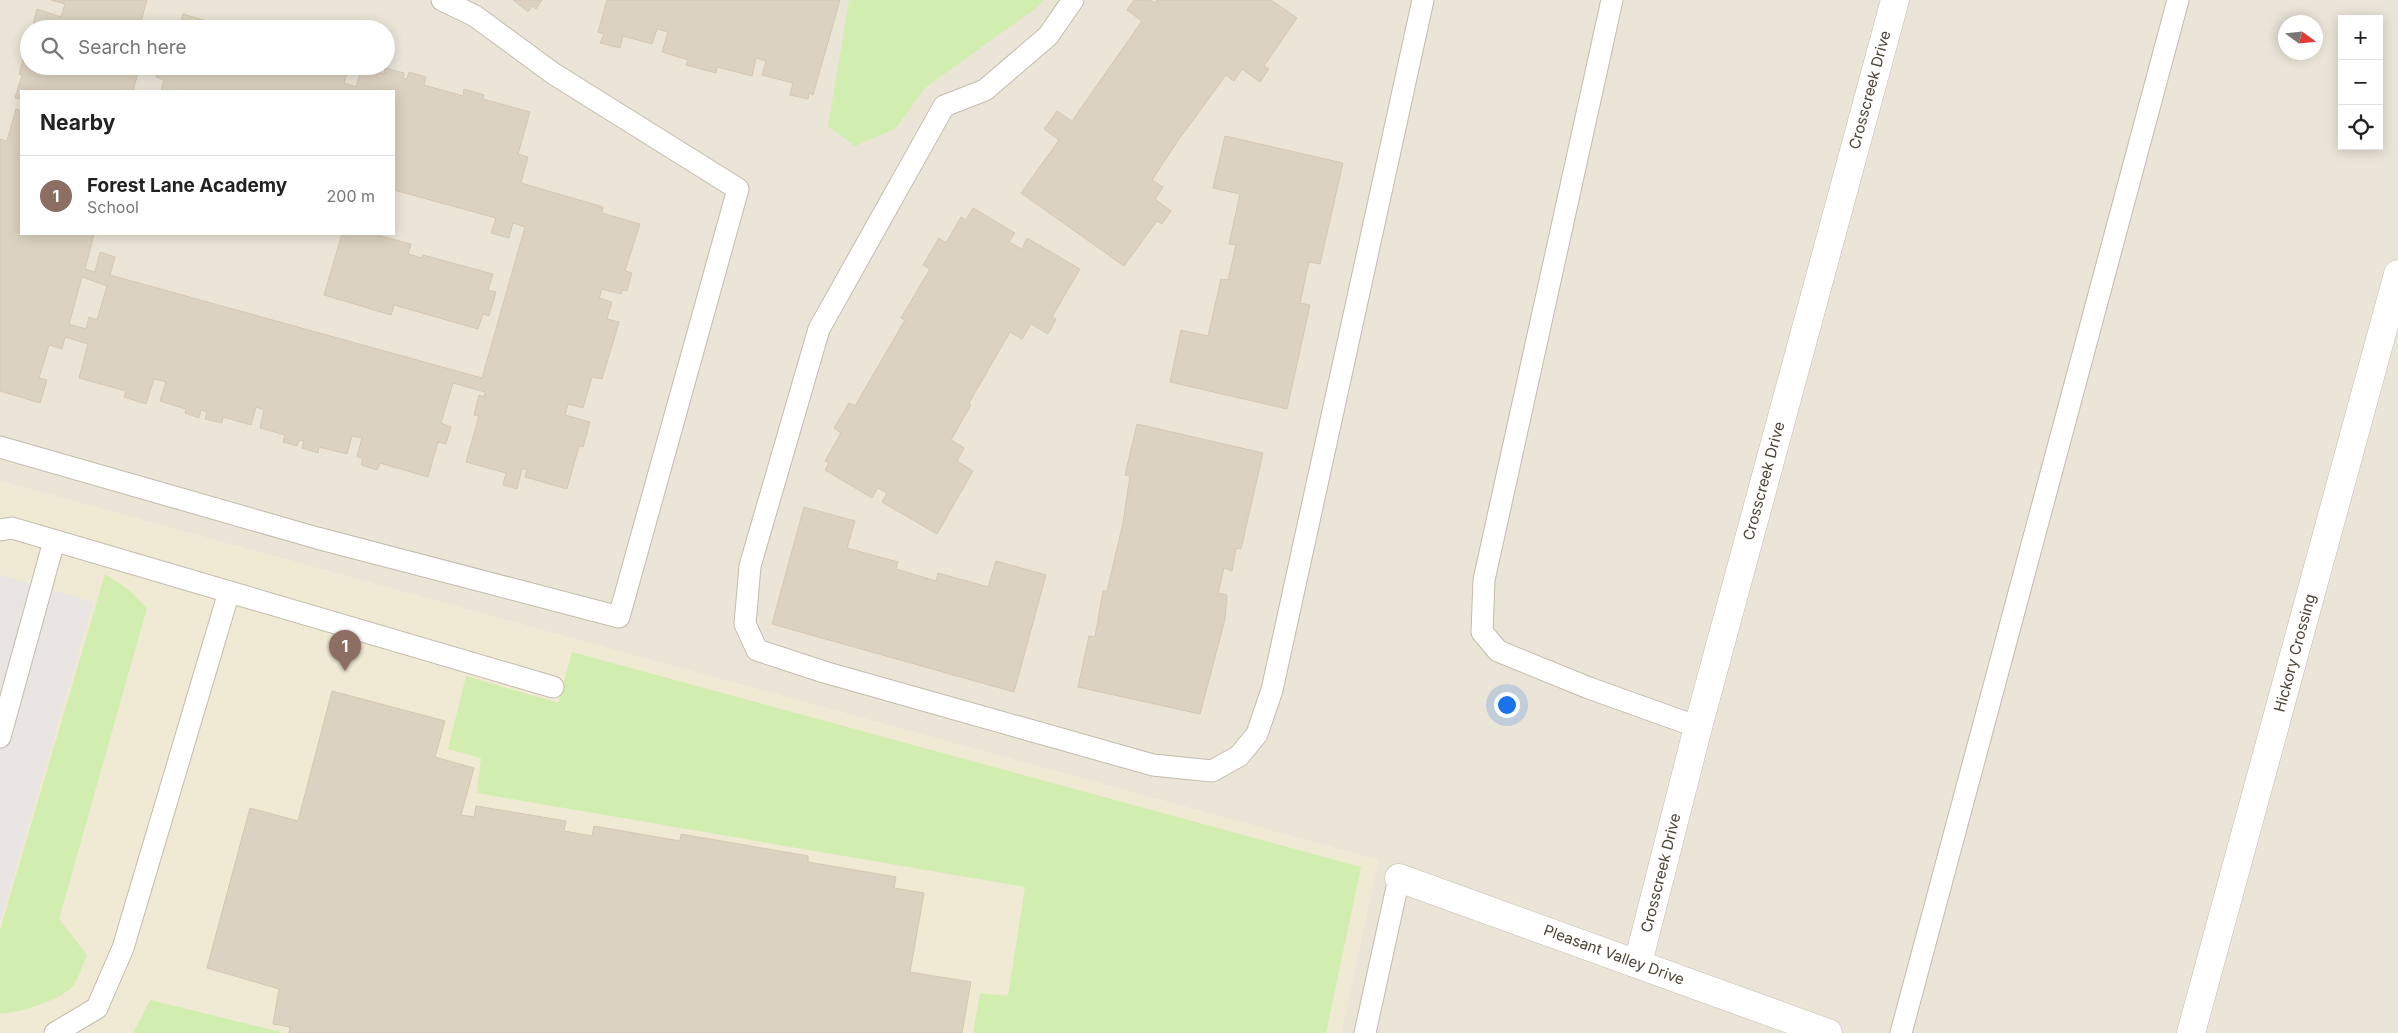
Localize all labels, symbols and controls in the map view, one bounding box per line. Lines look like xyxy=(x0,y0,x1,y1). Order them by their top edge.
north arrow xyxy=(2278,15,2323,60)
map controls xyxy=(2338,15,2383,150)
button: + xyxy=(2338,15,2383,60)
search box xyxy=(20,20,395,75)
street label: Crosscreek Drive xyxy=(1845,28,1895,151)
icon: search xyxy=(38,34,66,62)
text: Search here xyxy=(78,36,187,59)
button: − xyxy=(2338,60,2383,105)
button: locate xyxy=(2338,105,2383,150)
text: Nearby xyxy=(40,110,115,135)
text: Forest Lane Academy xyxy=(87,174,287,197)
text: 1 xyxy=(53,186,59,206)
text: 200 m xyxy=(327,186,375,206)
text: School xyxy=(87,197,139,217)
street label: Crosscreek Drive xyxy=(1739,419,1789,542)
street label: Hickory Crossing xyxy=(2270,592,2319,714)
pin: 1 xyxy=(329,630,361,671)
your location xyxy=(1494,692,1520,718)
street label: Crosscreek Drive xyxy=(1637,811,1685,935)
street label: Pleasant Valley Drive xyxy=(1541,920,1687,989)

